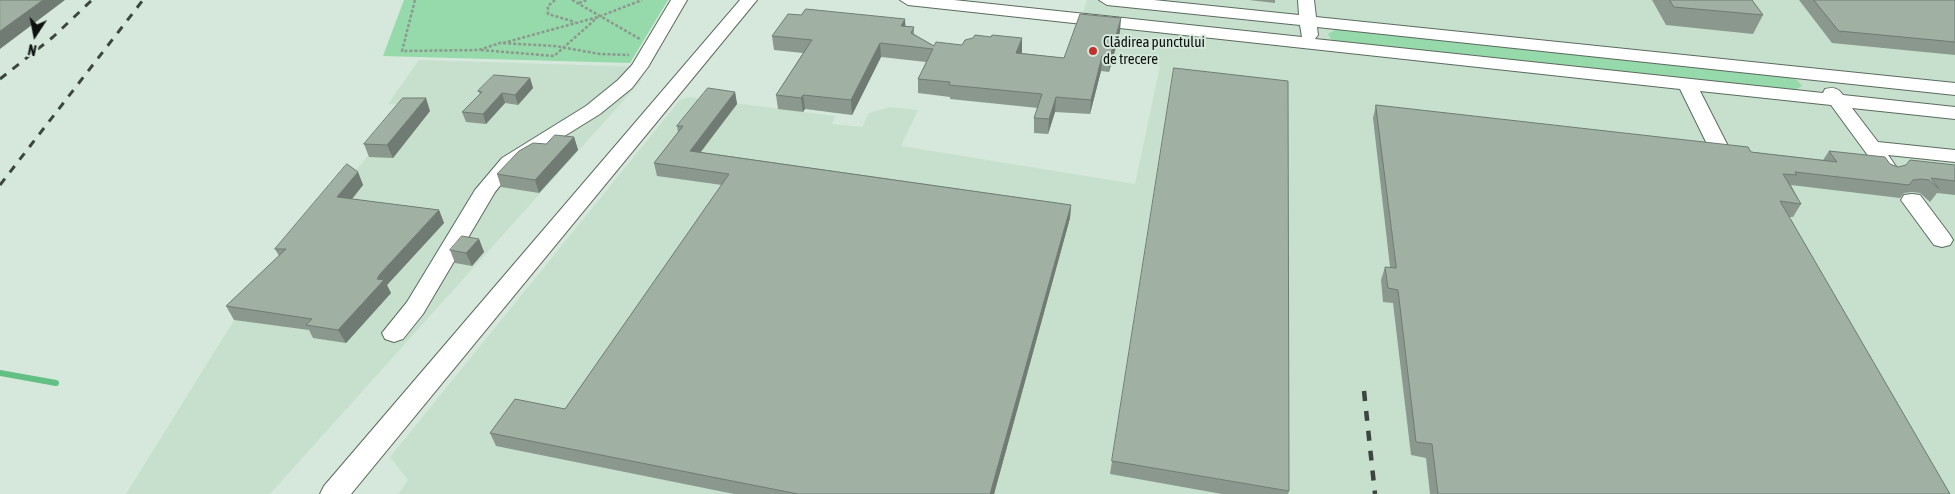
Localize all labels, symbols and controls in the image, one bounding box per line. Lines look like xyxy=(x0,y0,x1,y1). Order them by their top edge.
north arrow xyxy=(10,10,60,60)
place label: Clădirea punctului de trecere xyxy=(1103,33,1205,68)
text: N xyxy=(27,41,38,58)
marker: Clădirea punctului de trecere xyxy=(1087,45,1099,57)

